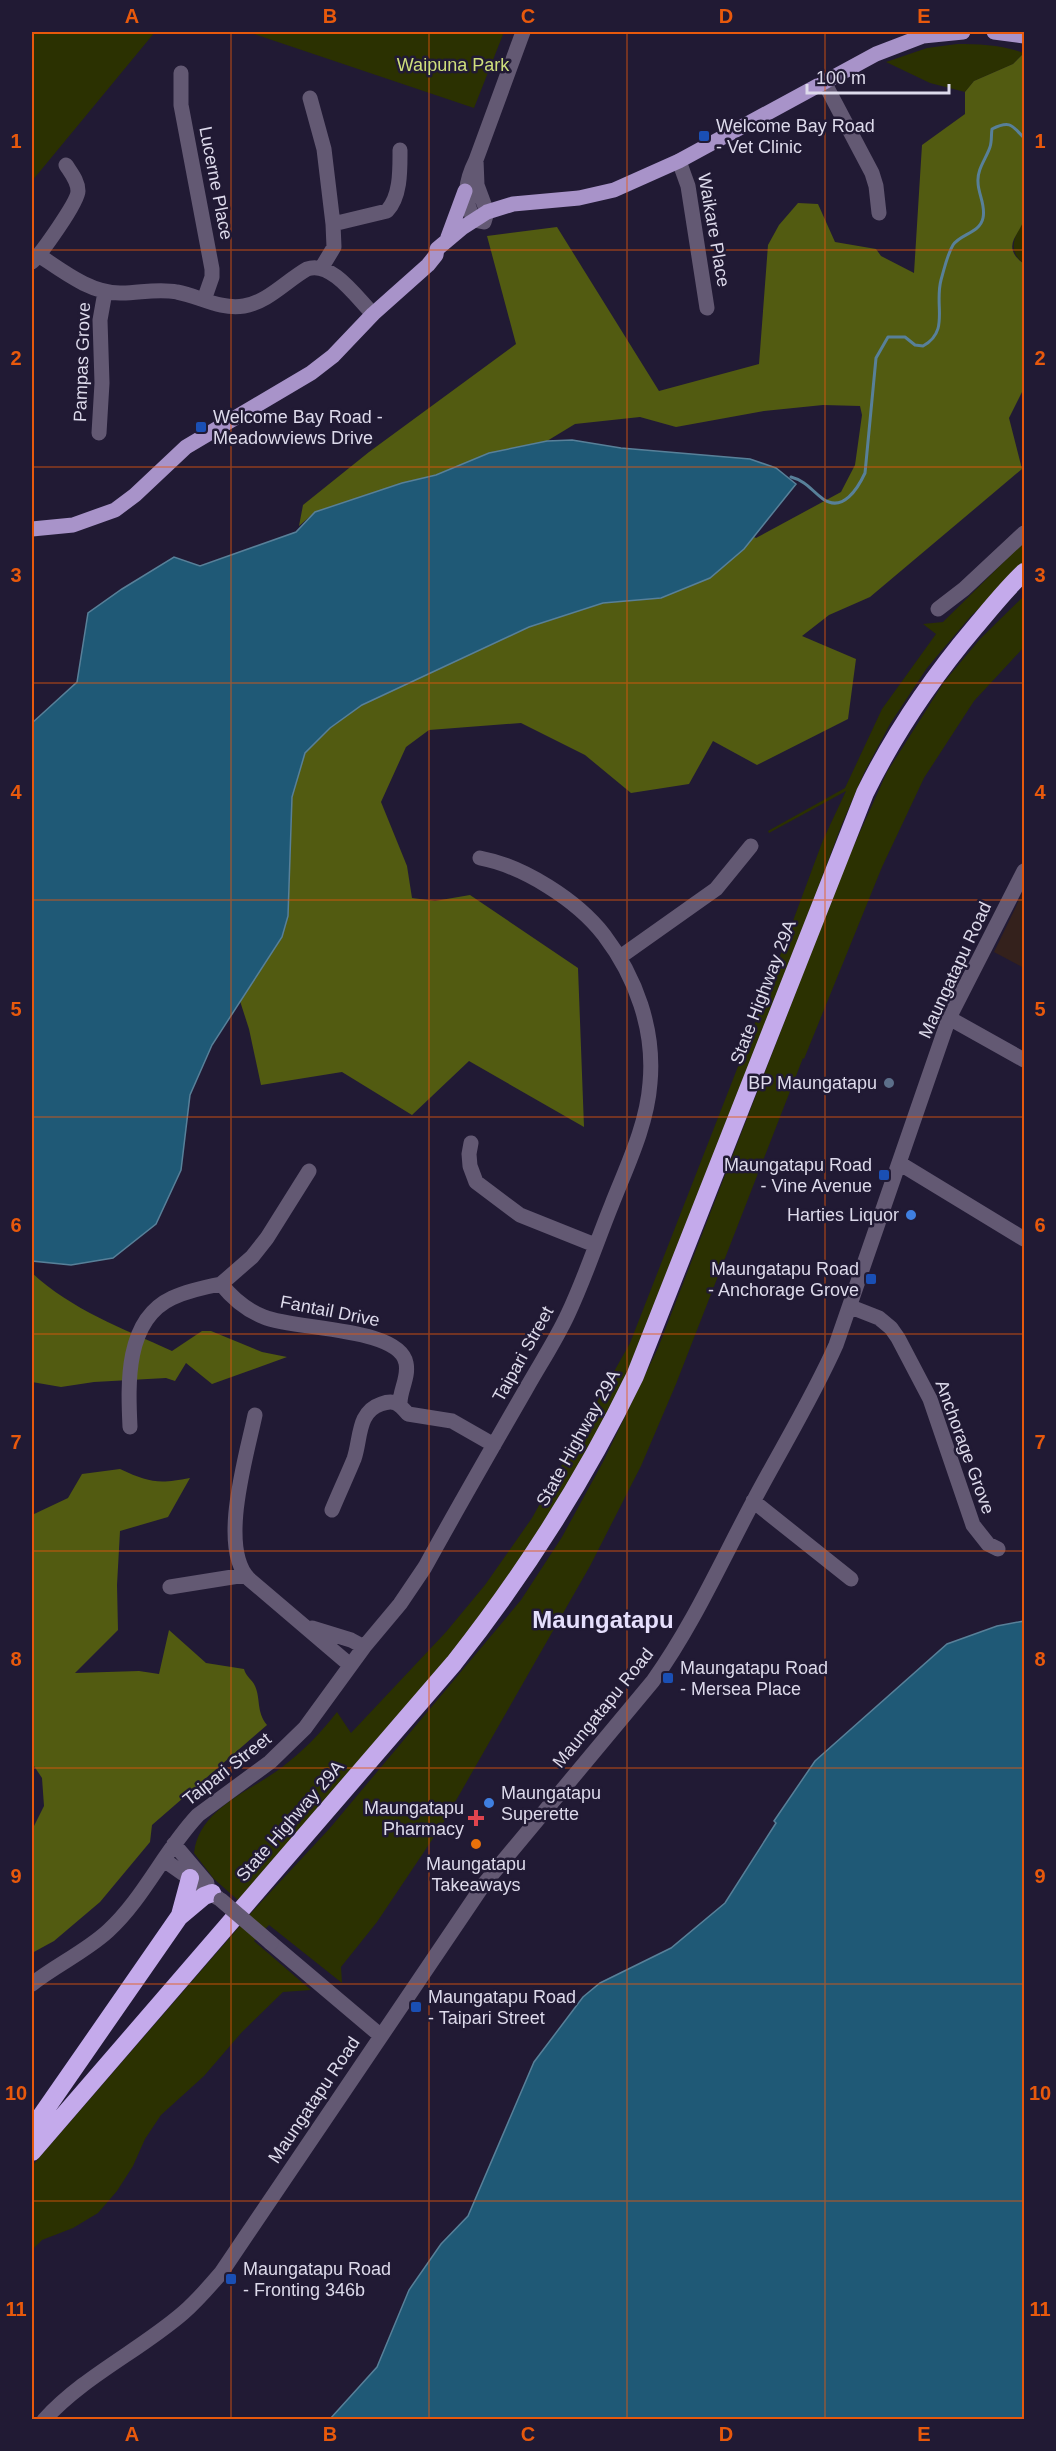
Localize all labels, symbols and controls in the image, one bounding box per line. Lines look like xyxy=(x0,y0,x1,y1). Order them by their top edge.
text: A xyxy=(125,5,139,27)
text: B xyxy=(323,5,337,27)
text: C xyxy=(521,5,535,27)
text: D xyxy=(719,5,733,27)
text: E xyxy=(917,5,931,27)
park label: Waipuna Park xyxy=(397,55,510,75)
scale bar xyxy=(807,57,950,95)
text: 100 m xyxy=(816,68,866,88)
place label: Welcome Bay Road - Vet Clinic xyxy=(716,116,875,157)
street label: Lucerne Place xyxy=(195,125,237,241)
marker: Welcome Bay Road - Vet Clinic xyxy=(697,129,711,143)
text: 1 xyxy=(10,130,22,152)
text: 1 xyxy=(1034,130,1046,152)
street label: Waikare Place xyxy=(694,171,734,289)
street label: Pampas Grove xyxy=(70,302,94,422)
text: 2 xyxy=(10,347,22,369)
text: 2 xyxy=(1034,347,1046,369)
place label: Welcome Bay Road - Meadowviews Drive xyxy=(213,407,383,448)
marker: Welcome Bay Road - Meadowviews Drive xyxy=(194,420,208,434)
text: 3 xyxy=(10,564,22,586)
text: 3 xyxy=(1034,564,1046,586)
text: 4 xyxy=(10,781,22,803)
text: 4 xyxy=(1034,781,1046,803)
street label: Maungatapu Road xyxy=(915,899,995,1041)
street label: State Highway 29A xyxy=(726,917,800,1067)
text: 5 xyxy=(10,998,22,1020)
text: 5 xyxy=(1034,998,1046,1020)
place label: BP Maungatapu xyxy=(748,1073,877,1093)
marker: BP Maungatapu xyxy=(882,1076,896,1090)
place label: Maungatapu Road - Vine Avenue xyxy=(724,1155,872,1196)
marker: Maungatapu Road - Vine Avenue xyxy=(877,1168,891,1182)
place label: Harties Liquor xyxy=(787,1205,899,1225)
marker: Harties Liquor xyxy=(904,1208,918,1222)
text: 6 xyxy=(10,1214,22,1236)
text: 6 xyxy=(1034,1214,1046,1236)
place label: Maungatapu Road - Anchorage Grove xyxy=(708,1259,859,1300)
marker: Maungatapu Road - Anchorage Grove xyxy=(864,1272,878,1286)
street label: Fantail Drive xyxy=(279,1292,381,1330)
street label: Taipari Street xyxy=(489,1303,557,1405)
street label: State Highway 29A xyxy=(532,1366,624,1510)
street label: Anchorage Grove xyxy=(931,1377,999,1517)
text: 7 xyxy=(10,1431,22,1453)
text: 7 xyxy=(1034,1431,1046,1453)
district label: Maungatapu xyxy=(532,1606,674,1633)
street label: Maungatapu Road xyxy=(549,1644,657,1772)
text: 8 xyxy=(10,1648,22,1670)
text: 8 xyxy=(1034,1648,1046,1670)
place label: Maungatapu Road - Mersea Place xyxy=(680,1658,828,1699)
marker: Maungatapu Road - Mersea Place xyxy=(661,1671,675,1685)
street label: Taipari Street xyxy=(179,1728,275,1810)
street label: State Highway 29A xyxy=(232,1757,348,1885)
place label: Maungatapu Superette xyxy=(501,1783,601,1824)
marker: Maungatapu Superette xyxy=(482,1796,496,1810)
place label: Maungatapu Pharmacy xyxy=(364,1798,464,1839)
marker: Maungatapu Pharmacy xyxy=(469,1811,483,1825)
marker: Maungatapu Takeaways xyxy=(469,1837,483,1851)
place label: Maungatapu Takeaways xyxy=(426,1854,526,1895)
text: 9 xyxy=(10,1865,22,1887)
text: 9 xyxy=(1034,1865,1046,1887)
place label: Maungatapu Road - Taipari Street xyxy=(428,1987,576,2028)
marker: Maungatapu Road - Taipari Street xyxy=(409,2000,423,2014)
street label: Maungatapu Road xyxy=(264,2033,364,2167)
text: 10 xyxy=(5,2082,27,2104)
text: 10 xyxy=(1029,2082,1051,2104)
place label: Maungatapu Road - Fronting 346b xyxy=(243,2259,391,2300)
marker: Maungatapu Road - Fronting 346b xyxy=(224,2272,238,2286)
text: 11 xyxy=(5,2298,27,2320)
text: 11 xyxy=(1029,2298,1051,2320)
text: A xyxy=(125,2423,139,2445)
text: B xyxy=(323,2423,337,2445)
text: C xyxy=(521,2423,535,2445)
text: D xyxy=(719,2423,733,2445)
text: E xyxy=(917,2423,931,2445)

